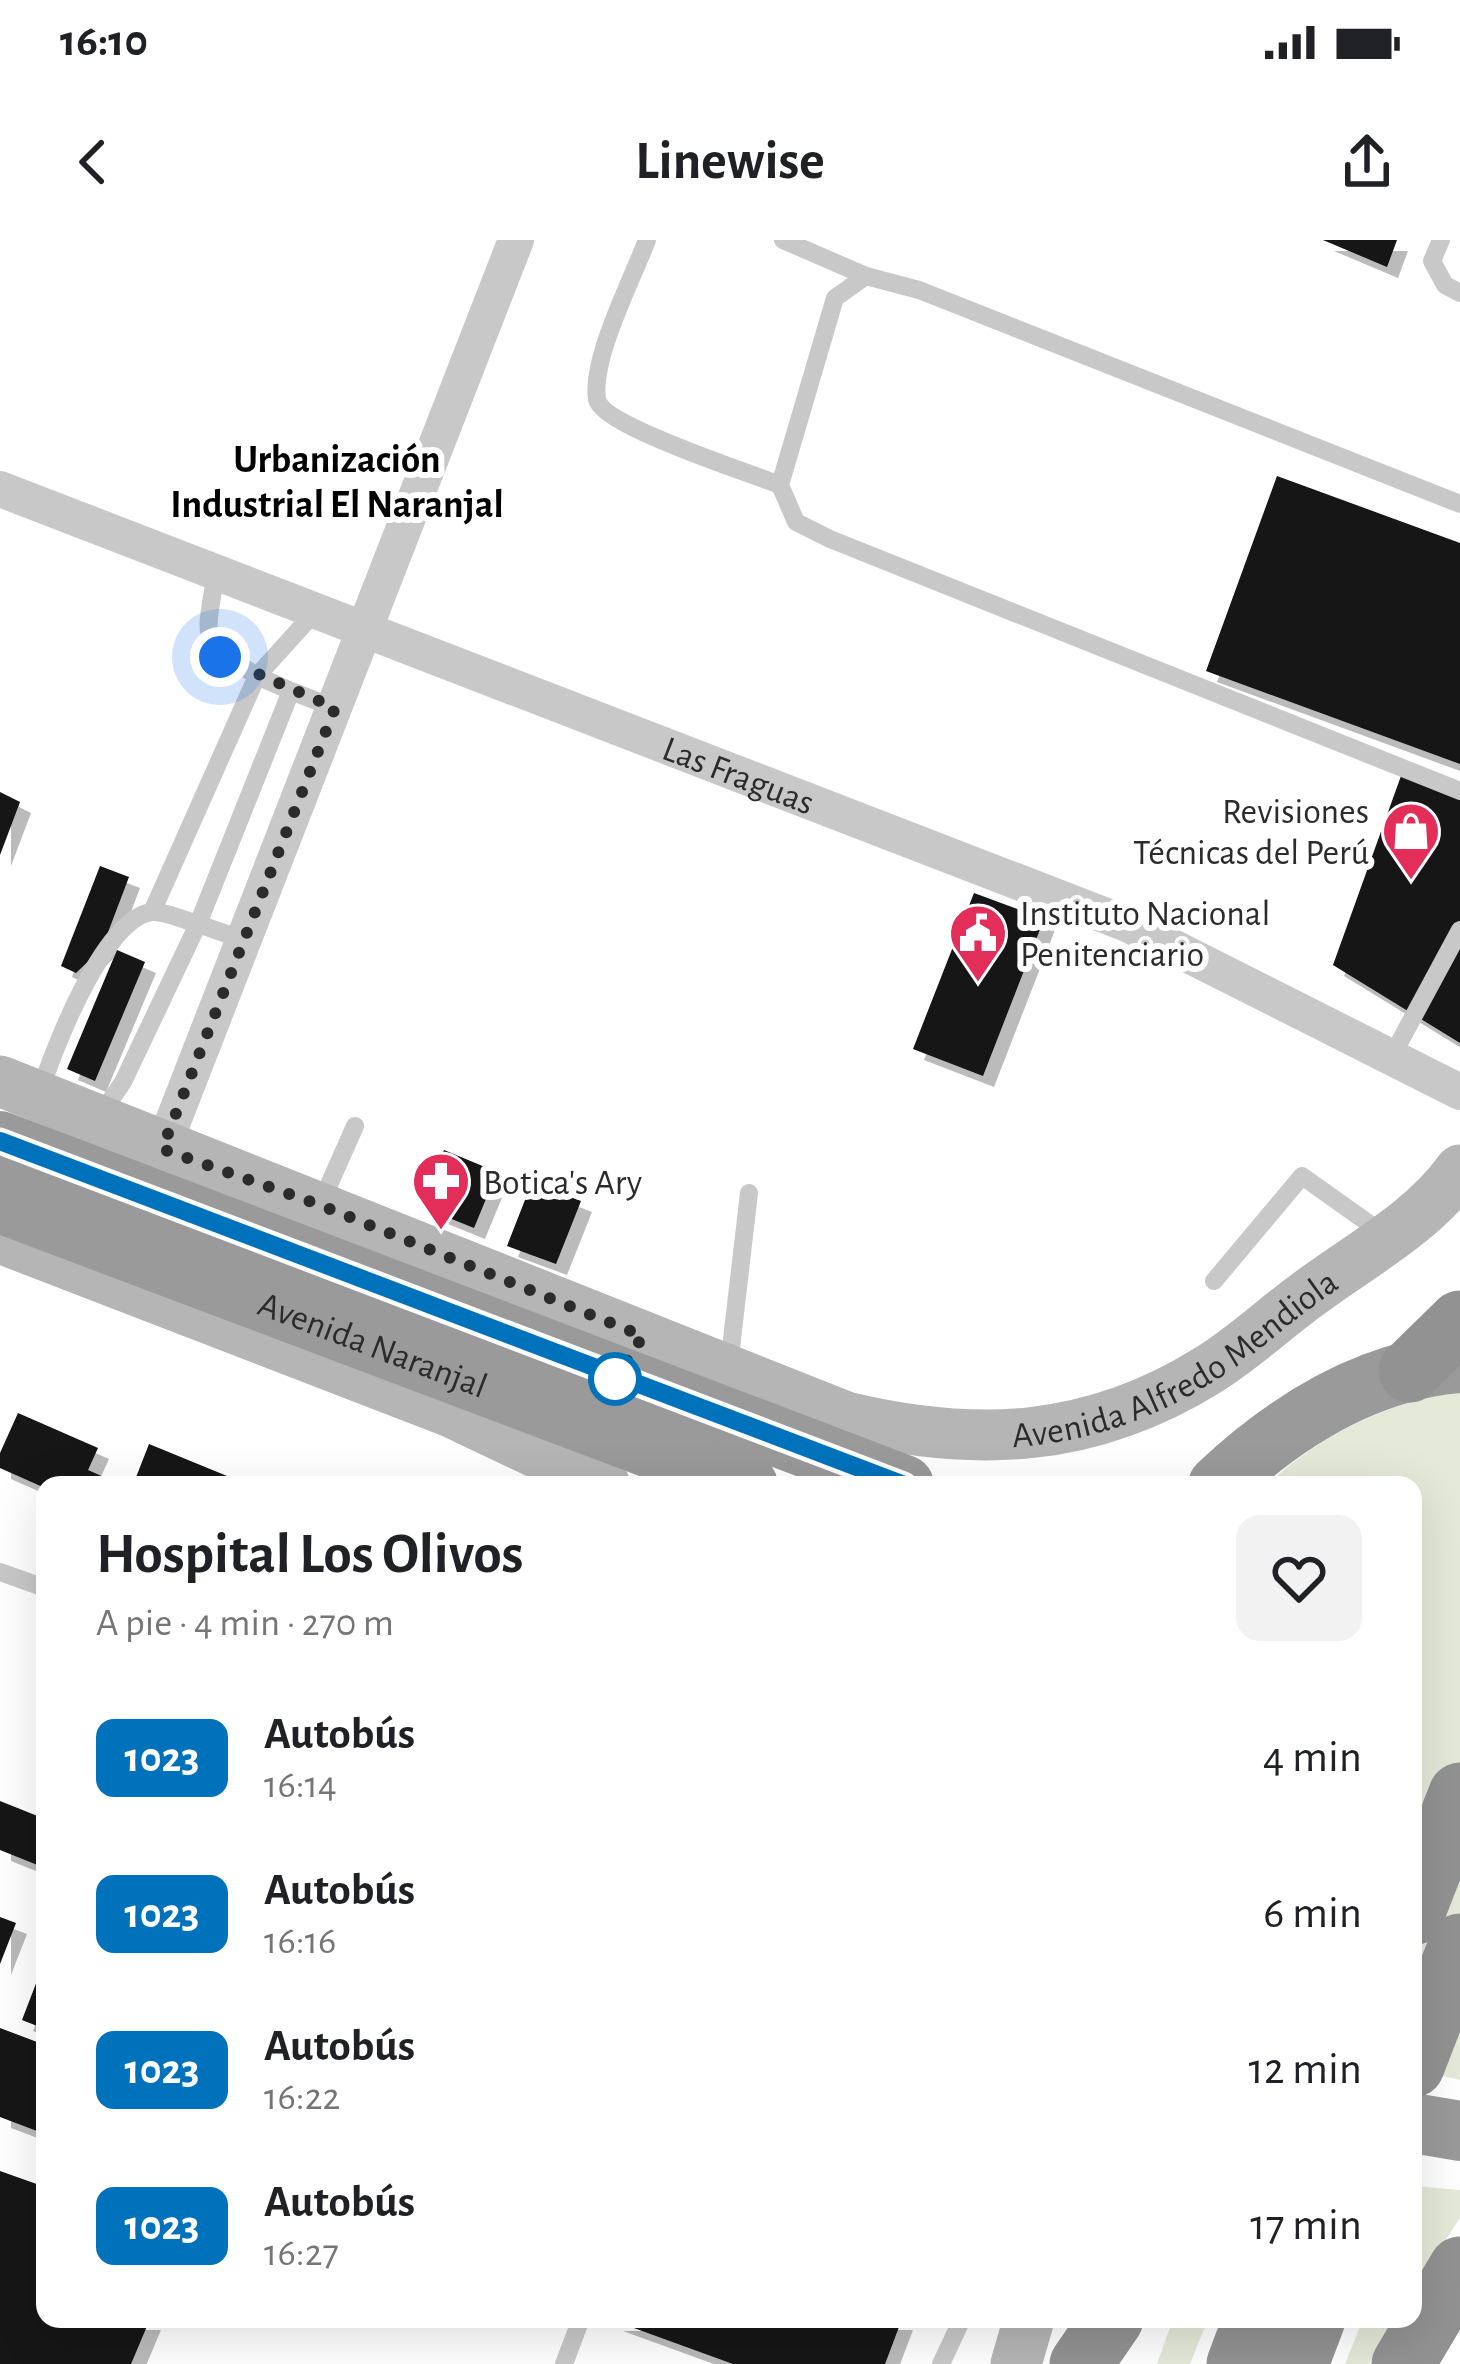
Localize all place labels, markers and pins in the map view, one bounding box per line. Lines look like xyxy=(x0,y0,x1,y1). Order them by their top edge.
place label: Revisiones Técnicas del Perú xyxy=(1133,794,1369,871)
shop icon: Revisiones Técnicas del Perú xyxy=(1380,800,1442,882)
place label: Instituto Nacional Penitenciario xyxy=(1020,896,1270,973)
public building icon: Instituto Nacional Penitenciario xyxy=(947,902,1009,984)
pharmacy icon: Botica's Ary xyxy=(410,1150,472,1232)
place label: Botica's Ary xyxy=(483,1165,642,1201)
unlabelled marker xyxy=(590,1354,640,1404)

